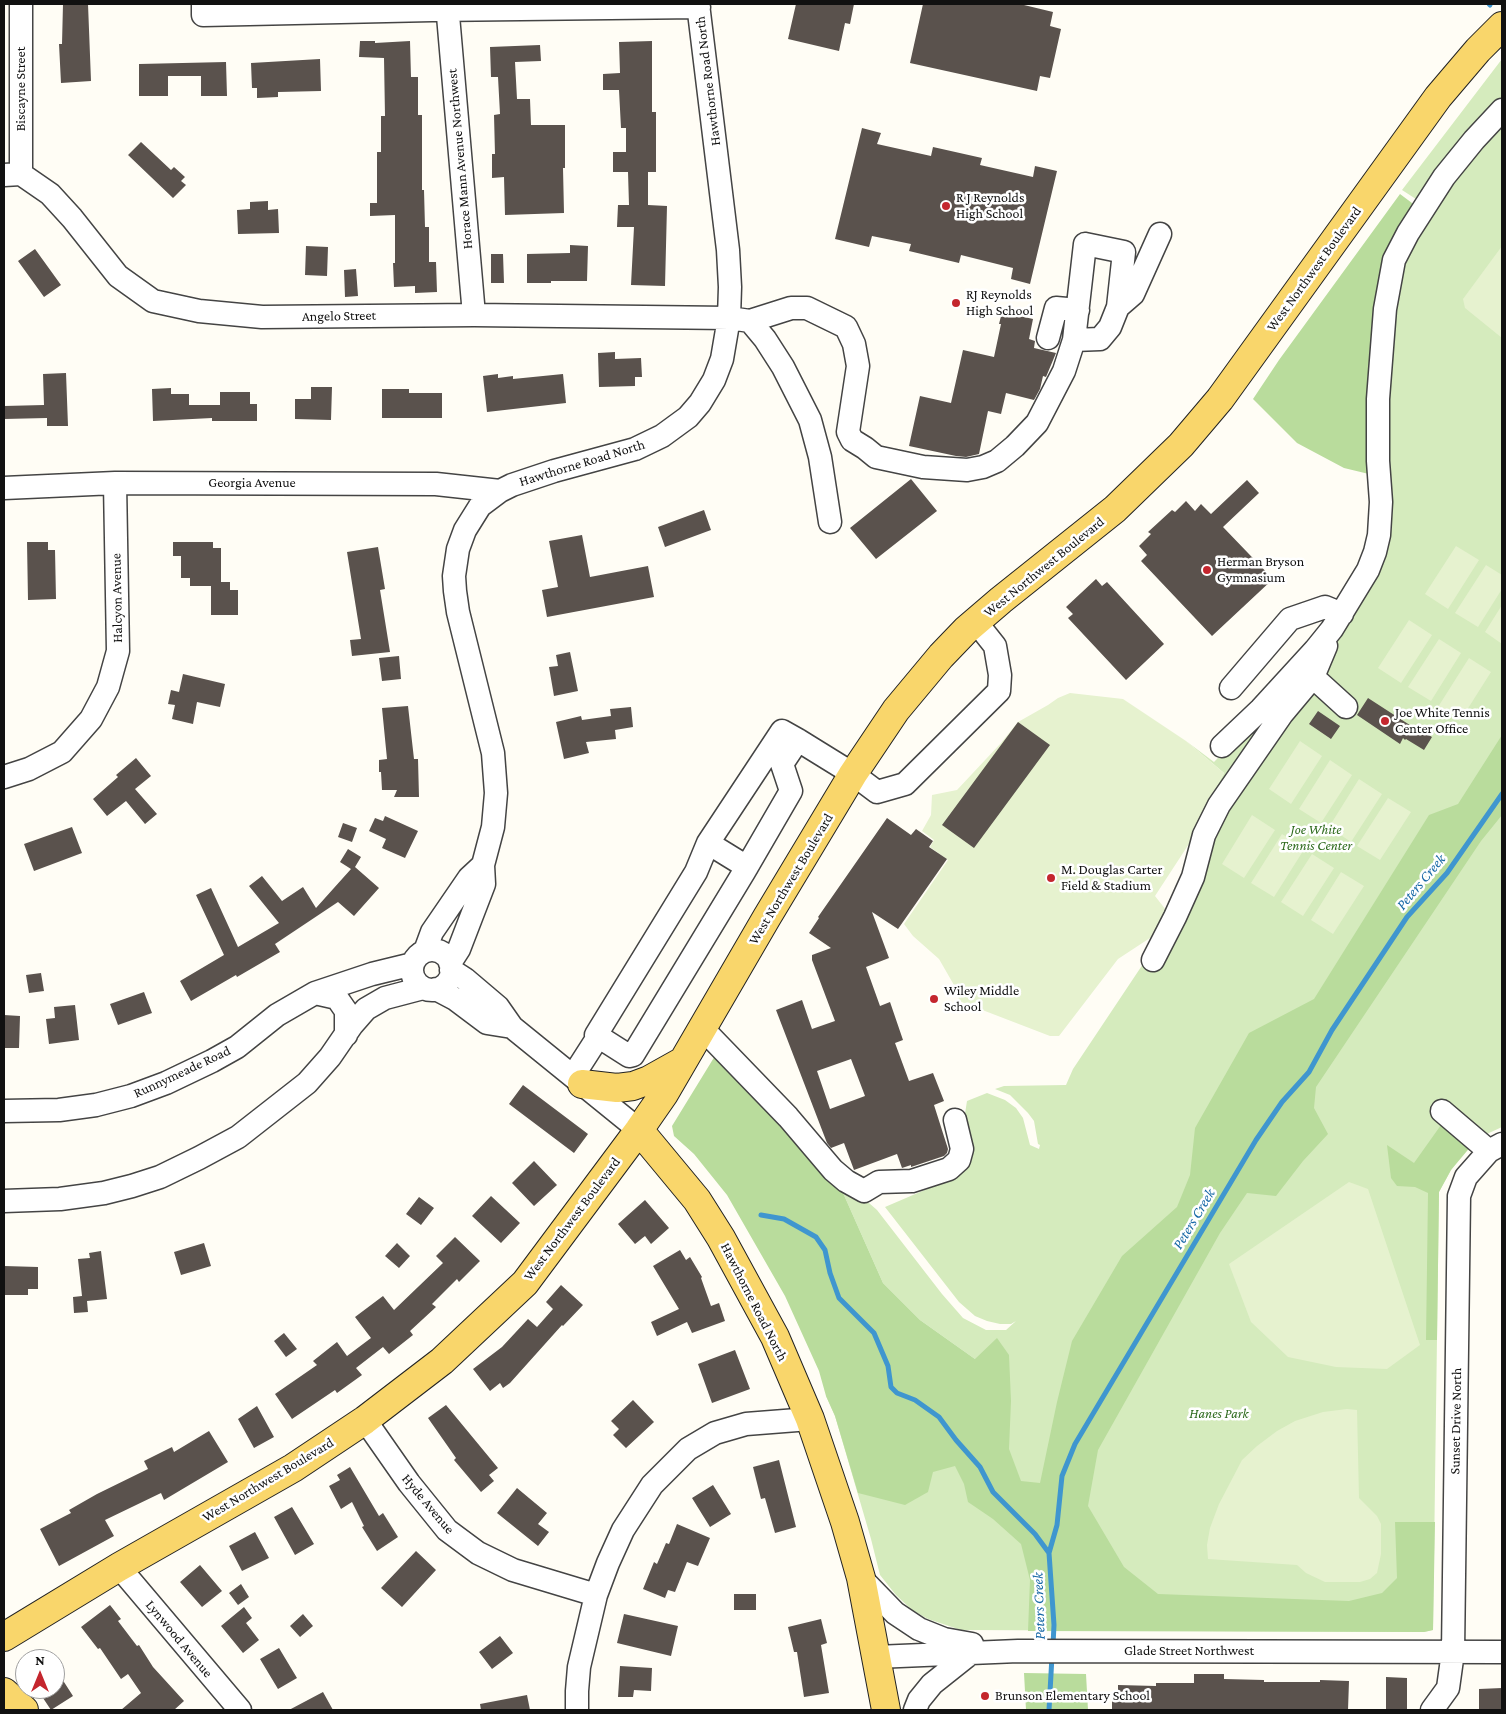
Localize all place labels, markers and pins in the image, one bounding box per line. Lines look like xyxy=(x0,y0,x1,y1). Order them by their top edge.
place label: R J Reynolds High School xyxy=(956,190,1024,222)
marker: R J Reynolds High School xyxy=(940,200,952,212)
place label: RJ Reynolds High School xyxy=(966,287,1033,320)
marker: RJ Reynolds High School xyxy=(950,297,962,309)
place label: Herman Bryson Gymnasium xyxy=(1217,554,1304,586)
marker: Herman Bryson Gymnasium xyxy=(1201,564,1213,576)
place label: Joe White Tennis Center Office xyxy=(1395,705,1490,738)
marker: Joe White Tennis Center Office xyxy=(1379,715,1391,727)
place label: M. Douglas Carter Field & Stadium xyxy=(1061,862,1162,894)
marker: M. Douglas Carter Field & Stadium xyxy=(1045,872,1057,884)
place label: Wiley Middle School xyxy=(944,983,1019,1016)
marker: Wiley Middle School xyxy=(928,993,940,1005)
place label: Brunson Elementary School xyxy=(995,1688,1150,1704)
marker: Brunson Elementary School xyxy=(979,1690,991,1702)

